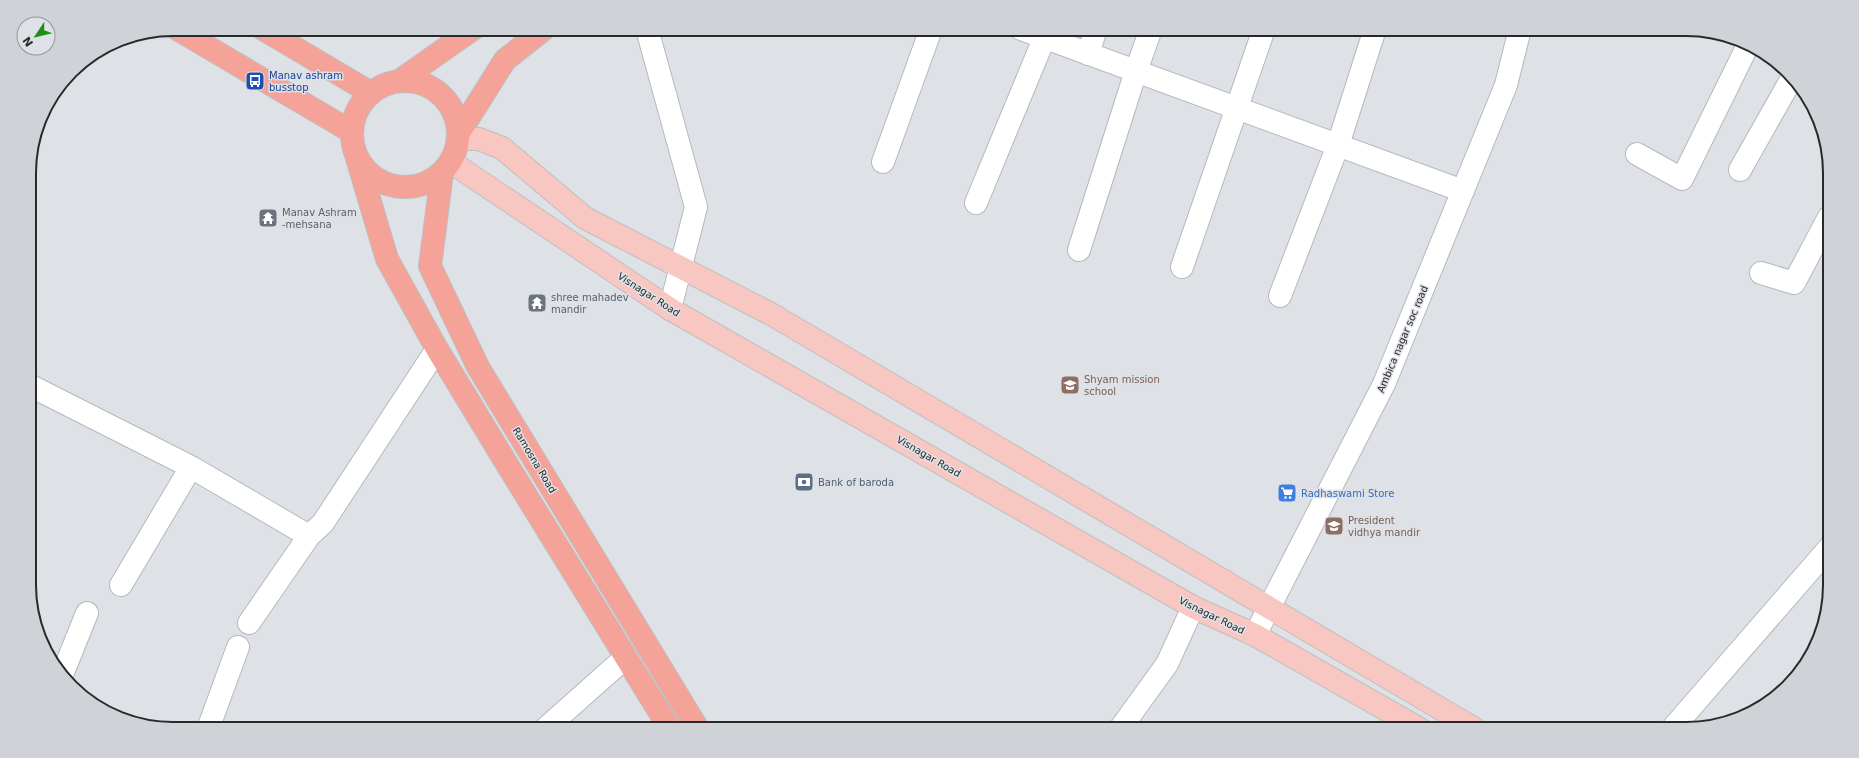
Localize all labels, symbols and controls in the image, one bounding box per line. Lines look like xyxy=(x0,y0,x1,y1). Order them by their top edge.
north arrow xyxy=(16,16,56,56)
text: N xyxy=(20,34,36,49)
bus stop icon: Manav ashram busstop xyxy=(244,70,266,92)
place label: Manav ashram busstop xyxy=(269,70,343,93)
temple icon: Manav Ashram -mehsana xyxy=(257,207,279,229)
place label: Manav Ashram -mehsana xyxy=(282,207,357,230)
street label: Visnagar Road xyxy=(616,270,682,319)
street label: Ambica nagar soc road xyxy=(1375,284,1430,394)
temple icon: shree mahadev mandir xyxy=(526,292,548,314)
place label: shree mahadev mandir xyxy=(551,292,629,315)
school or university icon: Shyam mission school xyxy=(1059,374,1081,396)
place label: Shyam mission school xyxy=(1084,374,1160,397)
street label: Ramosna Road xyxy=(511,425,559,495)
street label: Visnagar Road xyxy=(895,434,963,479)
bank icon: Bank of baroda xyxy=(793,471,815,493)
place label: Bank of baroda xyxy=(818,477,894,488)
supermarket icon: Radhaswami Store xyxy=(1276,482,1298,504)
place label: Radhaswami Store xyxy=(1301,488,1394,499)
school or university icon: President vidhya mandir xyxy=(1323,515,1345,537)
place label: President vidhya mandir xyxy=(1348,515,1421,538)
street label: Visnagar Road xyxy=(1177,595,1247,636)

